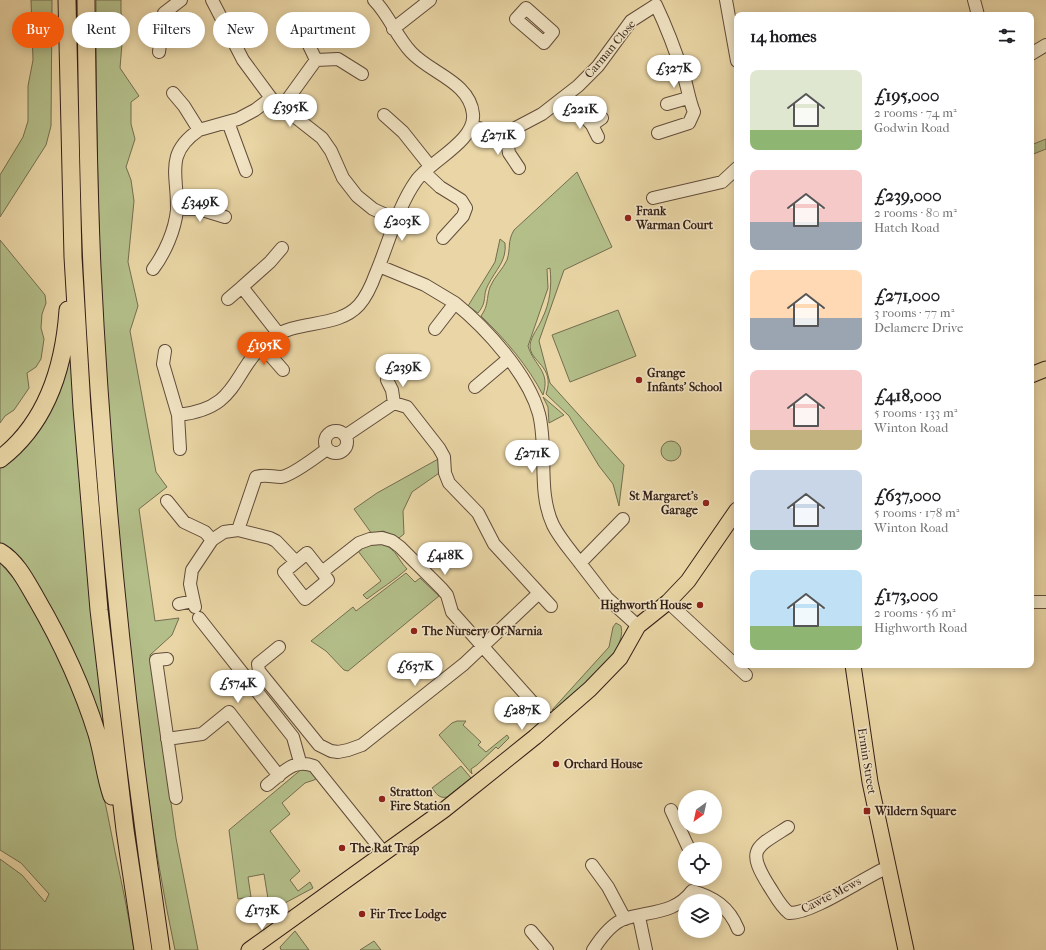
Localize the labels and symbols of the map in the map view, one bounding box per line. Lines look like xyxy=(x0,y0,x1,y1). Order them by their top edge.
street label: Carman Close xyxy=(582,17,638,81)
pin: £327K xyxy=(646,55,702,89)
pin: £395K xyxy=(262,94,318,128)
pin: £221K xyxy=(552,96,608,130)
pin: £271K xyxy=(470,122,526,156)
pin: £349K xyxy=(172,189,228,223)
place label: Frank Warman Court xyxy=(635,204,714,232)
pin: £203K xyxy=(374,208,430,242)
marker: Frank Warman Court xyxy=(623,213,633,223)
pin: £195K xyxy=(236,332,292,366)
pin: £239K xyxy=(375,354,431,388)
place label: Grange Infants' School xyxy=(647,366,723,394)
marker: Grange Infants' School xyxy=(634,375,644,385)
pin: £271K xyxy=(504,440,560,474)
place label: St Margaret's Garage xyxy=(629,489,699,518)
marker: St Margaret's Garage xyxy=(701,498,711,508)
pin: £418K xyxy=(417,542,473,576)
place label: Highworth House xyxy=(600,598,692,613)
marker: Highworth House xyxy=(695,600,705,610)
place label: The Nursery Of Narnia xyxy=(421,624,543,639)
marker: The Nursery Of Narnia xyxy=(409,626,419,636)
pin: £637K xyxy=(387,653,443,687)
pin: £574K xyxy=(210,670,266,704)
pin: £287K xyxy=(494,697,550,731)
street label: Ermin Street xyxy=(855,727,879,796)
place label: Orchard House xyxy=(564,757,643,771)
marker: Orchard House xyxy=(551,759,561,769)
place label: Stratton Fire Station xyxy=(389,785,451,813)
north arrow xyxy=(678,790,722,834)
marker: Stratton Fire Station xyxy=(377,794,387,804)
place label: Wildern Square xyxy=(874,804,956,819)
marker: Wildern Square xyxy=(862,806,872,816)
place label: The Rat Trap xyxy=(349,841,420,856)
marker: The Rat Trap xyxy=(337,843,347,853)
street label: Cawte Mews xyxy=(799,874,864,916)
pin: £173K xyxy=(234,897,290,931)
place label: Fir Tree Lodge xyxy=(369,907,447,922)
marker: Fir Tree Lodge xyxy=(357,909,367,919)

